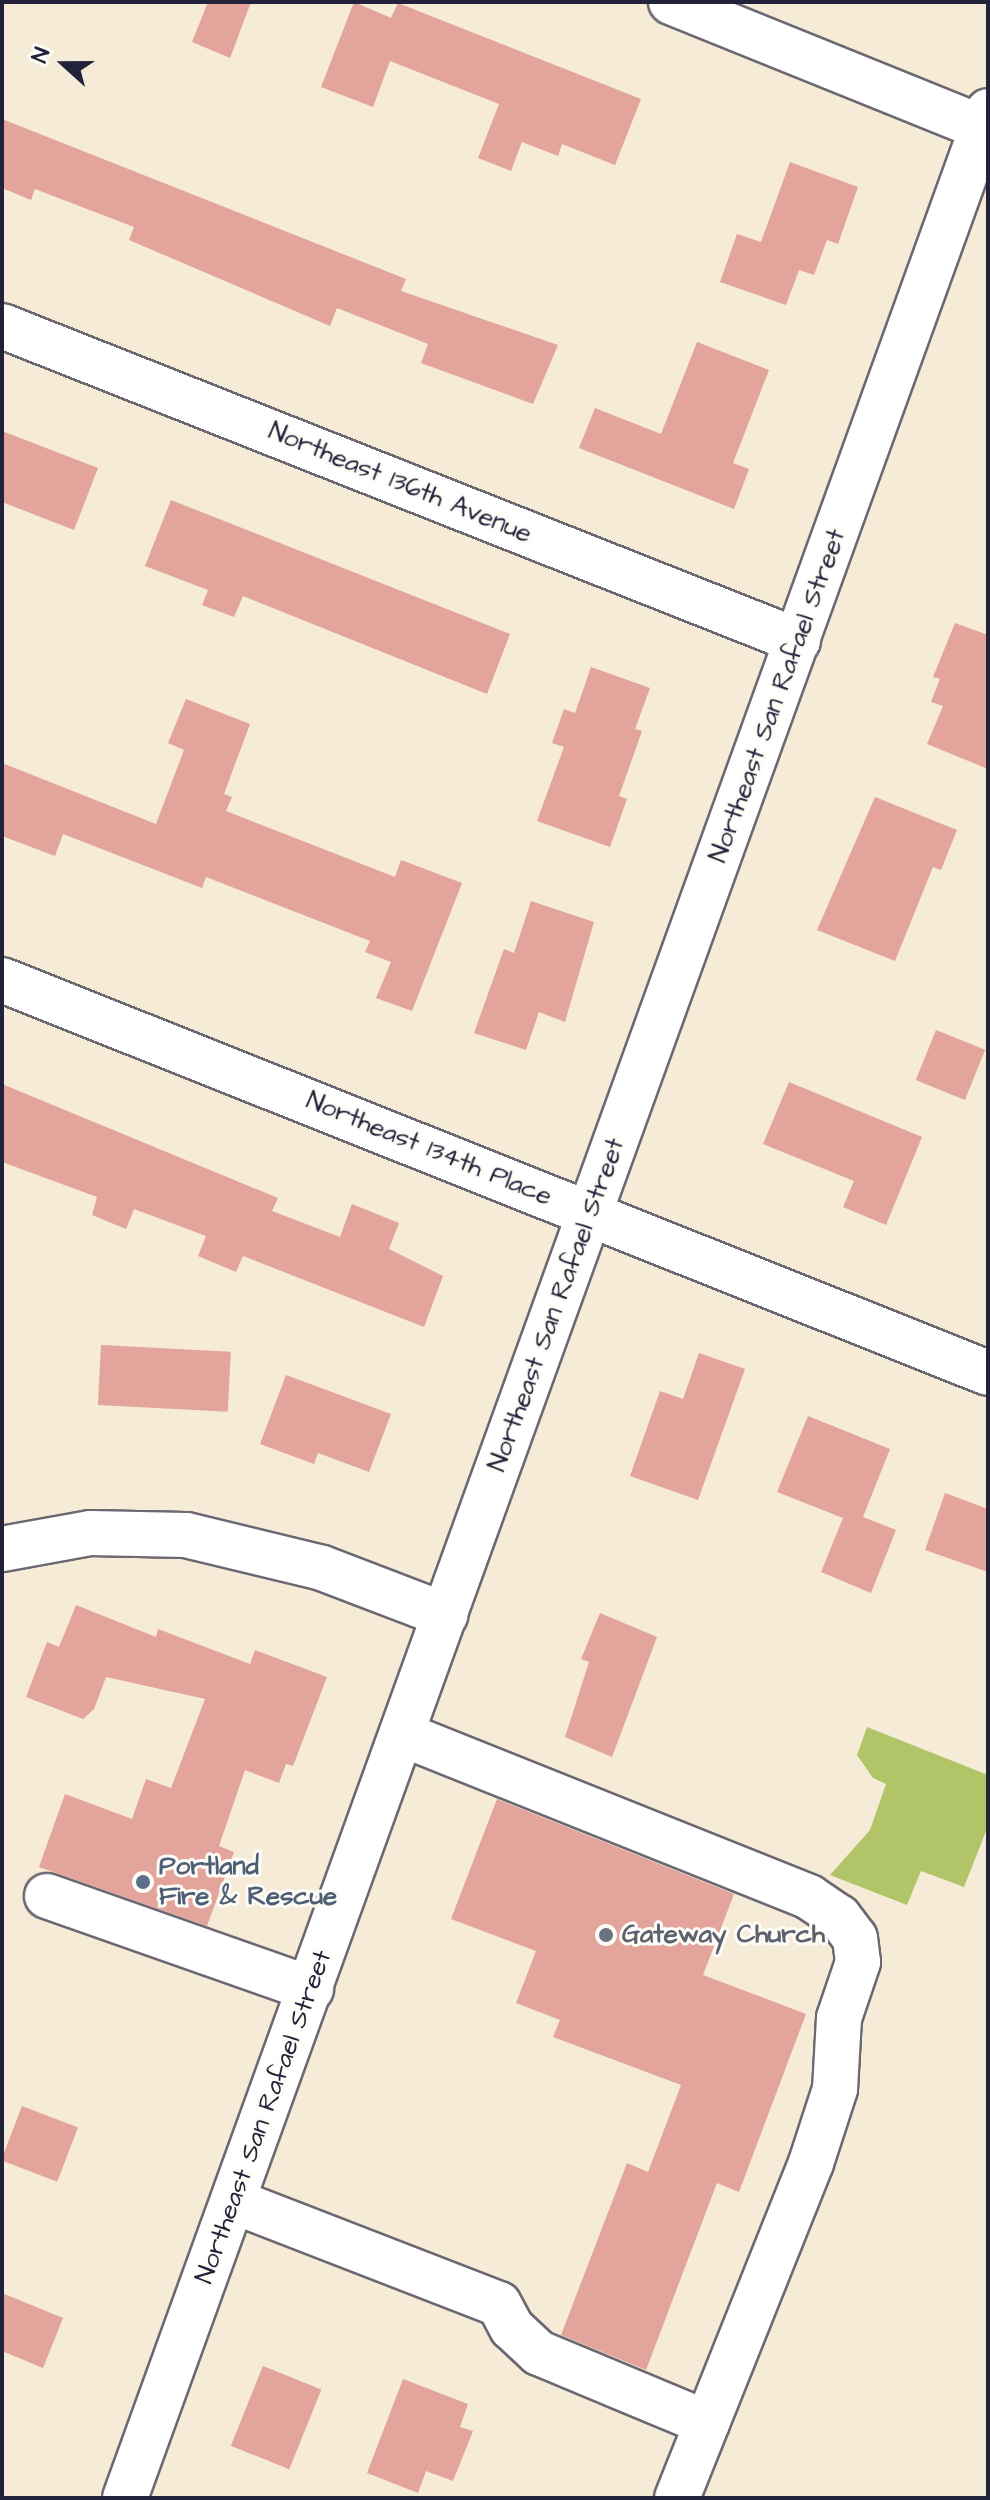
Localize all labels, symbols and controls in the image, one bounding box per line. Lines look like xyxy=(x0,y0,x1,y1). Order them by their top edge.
north arrow xyxy=(24,24,104,104)
text: N xyxy=(24,43,58,67)
street label: Northeast 136th Avenue xyxy=(264,416,536,550)
street label: Northeast San Rafael Street xyxy=(703,525,853,867)
street label: Northeast 134th Place xyxy=(302,1085,556,1213)
street label: Northeast San Rafael Street xyxy=(482,1134,632,1476)
place label: Portland Fire & Rescue xyxy=(159,1851,337,1912)
marker: Portland Fire & Rescue xyxy=(134,1873,152,1891)
place label: Gateway Church xyxy=(622,1919,825,1951)
marker: Gateway Church xyxy=(597,1926,615,1944)
street label: Northeast San Rafael Street xyxy=(189,1946,339,2288)

